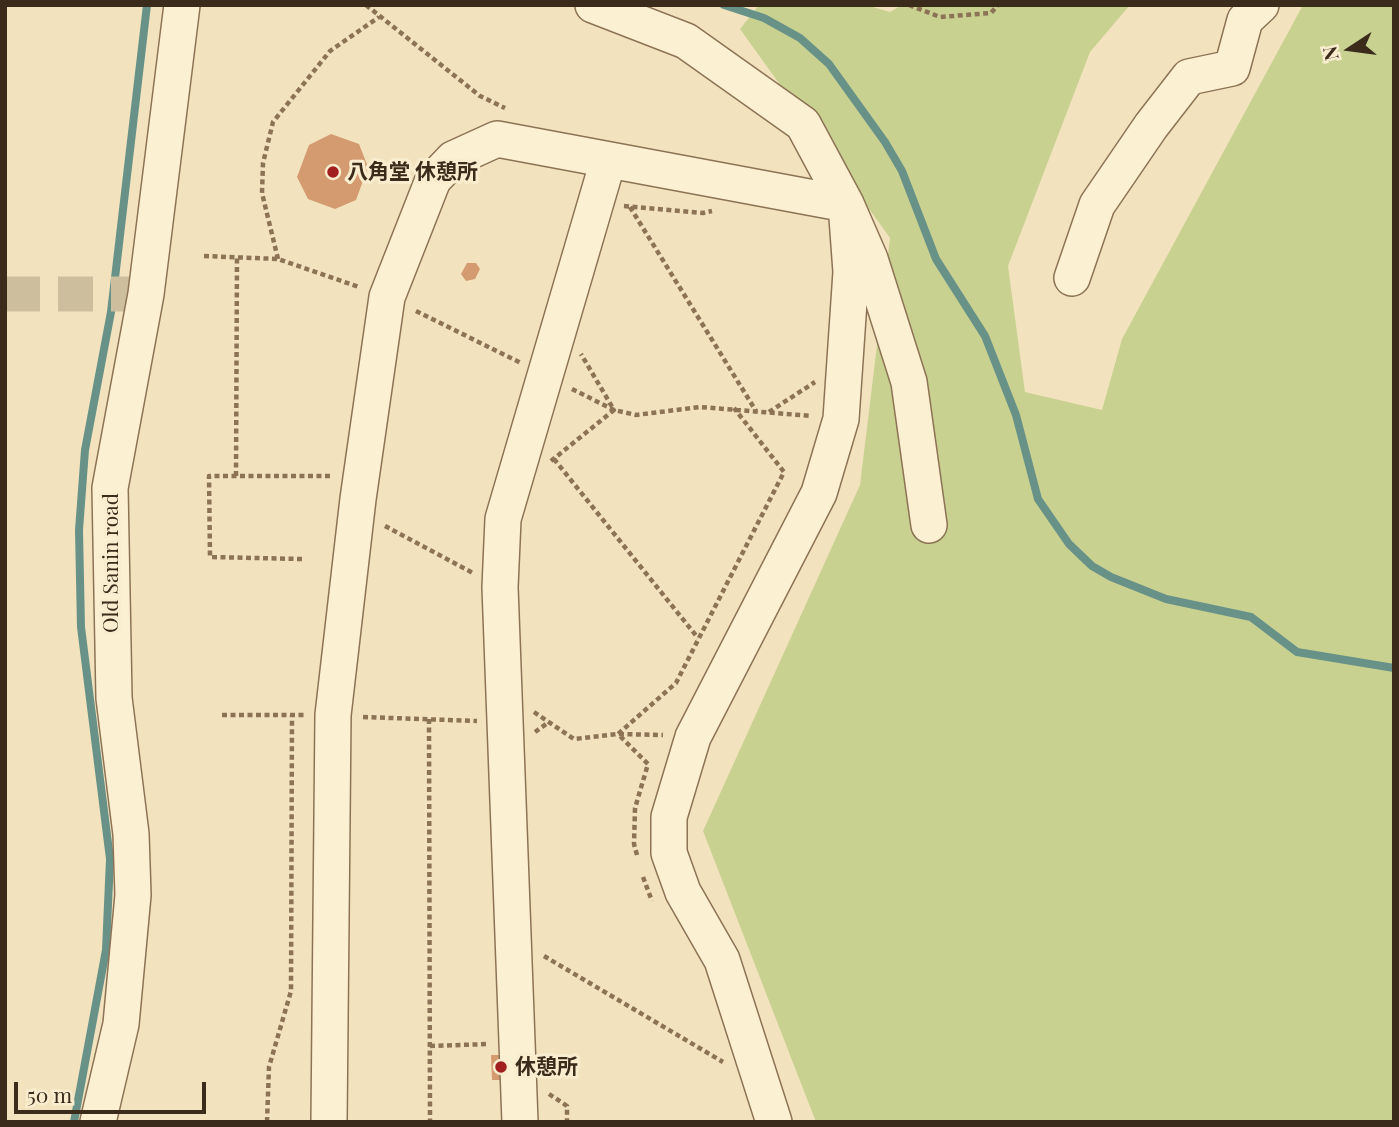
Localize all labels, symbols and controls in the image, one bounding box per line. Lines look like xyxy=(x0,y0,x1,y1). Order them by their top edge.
north arrow xyxy=(1315,14,1385,84)
text: N xyxy=(1315,44,1344,63)
place label: 八角堂 休憩所 xyxy=(347,159,478,185)
marker: 八角堂 休憩所 xyxy=(325,164,341,180)
street label: Old Sanin road xyxy=(98,493,124,633)
place label: 休憩所 xyxy=(515,1054,578,1080)
marker: 休憩所 xyxy=(493,1059,509,1075)
scale bar xyxy=(18,1068,210,1112)
text: 50 m xyxy=(27,1080,72,1108)

